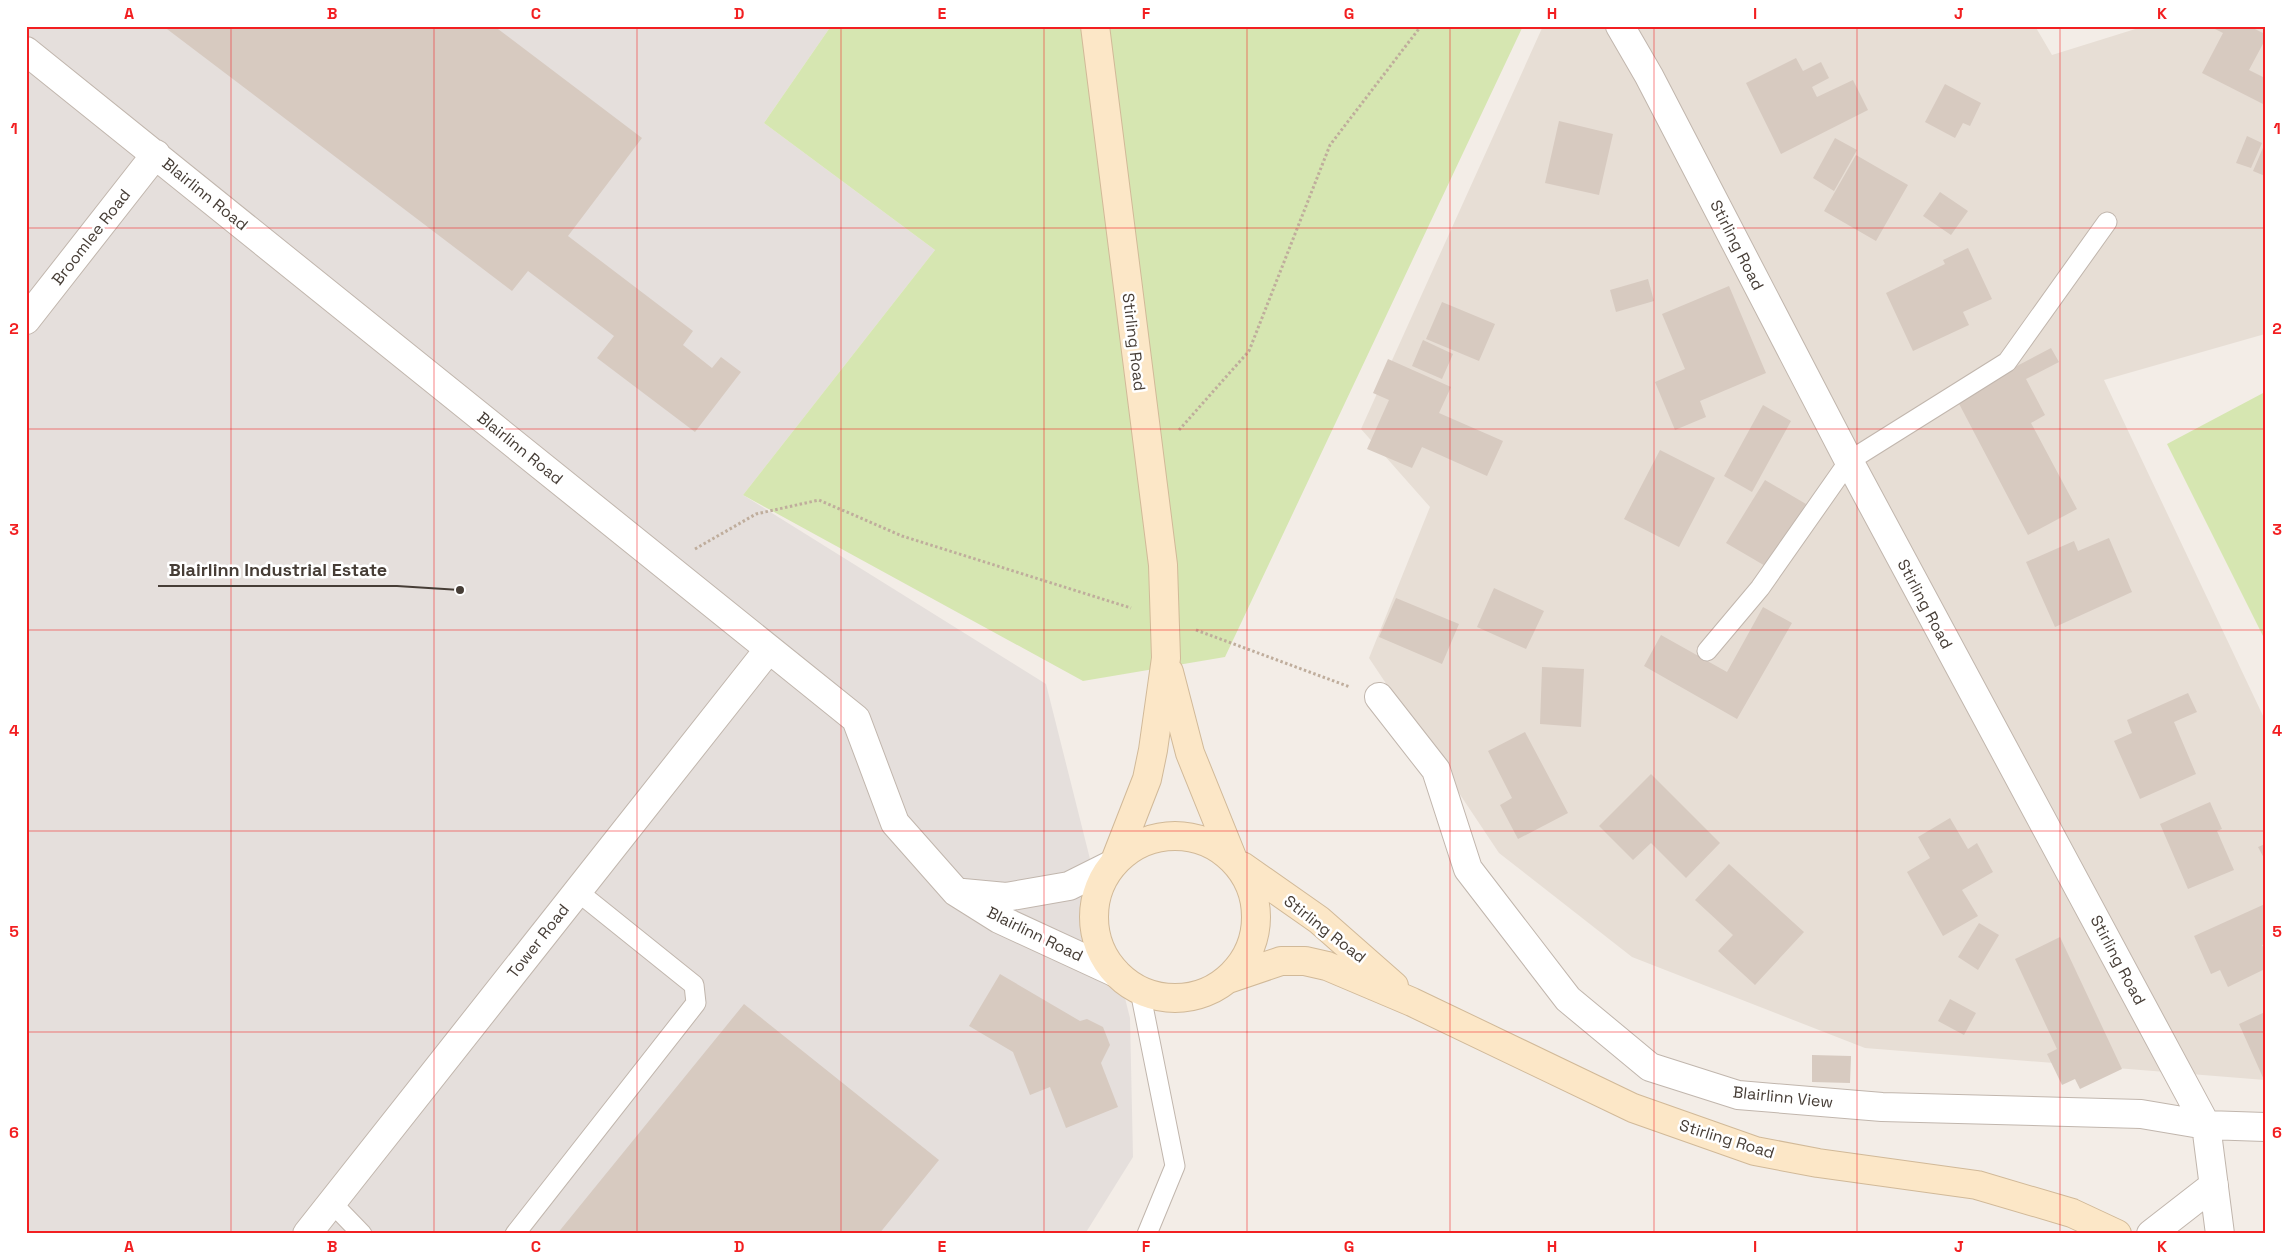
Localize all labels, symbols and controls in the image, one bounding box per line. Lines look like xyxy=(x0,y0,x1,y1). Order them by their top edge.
text: A xyxy=(124,3,134,24)
text: B xyxy=(327,3,337,24)
text: C xyxy=(531,3,541,24)
text: D xyxy=(734,3,744,24)
text: E xyxy=(938,3,947,24)
text: F xyxy=(1142,3,1151,24)
text: G xyxy=(1344,3,1354,24)
text: H xyxy=(1547,3,1557,24)
text: I xyxy=(1753,3,1757,24)
text: J xyxy=(1954,3,1964,24)
text: K xyxy=(2157,3,2167,24)
text: 1 xyxy=(10,118,18,139)
text: 1 xyxy=(2273,118,2281,139)
street label: Blairlinn Road xyxy=(158,153,252,235)
street label: Broomlee Road xyxy=(47,185,135,289)
street label: Stirling Road xyxy=(1705,196,1769,294)
street label: Stirling Road xyxy=(1118,292,1150,392)
text: 2 xyxy=(9,318,19,339)
text: 2 xyxy=(2272,318,2282,339)
street label: Blairlinn Road xyxy=(473,407,567,489)
text: 3 xyxy=(9,519,19,540)
text: 3 xyxy=(2272,519,2282,540)
callout: Blairlinn Industrial Estate xyxy=(158,553,397,586)
street label: Stirling Road xyxy=(1893,556,1957,652)
text: Blairlinn Industrial Estate xyxy=(169,558,387,581)
text: 4 xyxy=(9,720,19,741)
text: 4 xyxy=(2272,720,2282,741)
street label: Stirling Road xyxy=(1280,890,1370,968)
street label: Tower Road xyxy=(502,899,574,983)
street label: Blairlinn Road xyxy=(983,902,1087,966)
street label: Stirling Road xyxy=(2086,912,2150,1008)
text: 5 xyxy=(9,921,19,942)
text: 5 xyxy=(2272,921,2282,942)
street label: Blairlinn View xyxy=(1732,1081,1834,1113)
street label: Stirling Road xyxy=(1677,1115,1777,1163)
text: 6 xyxy=(9,1122,19,1143)
text: 6 xyxy=(2272,1122,2282,1143)
text: A xyxy=(124,1236,134,1257)
text: B xyxy=(327,1236,337,1257)
text: C xyxy=(531,1236,541,1257)
text: D xyxy=(734,1236,744,1257)
text: E xyxy=(938,1236,947,1257)
text: F xyxy=(1142,1236,1151,1257)
text: G xyxy=(1344,1236,1354,1257)
text: H xyxy=(1547,1236,1557,1257)
text: I xyxy=(1753,1236,1757,1257)
text: J xyxy=(1954,1236,1964,1257)
text: K xyxy=(2157,1236,2167,1257)

